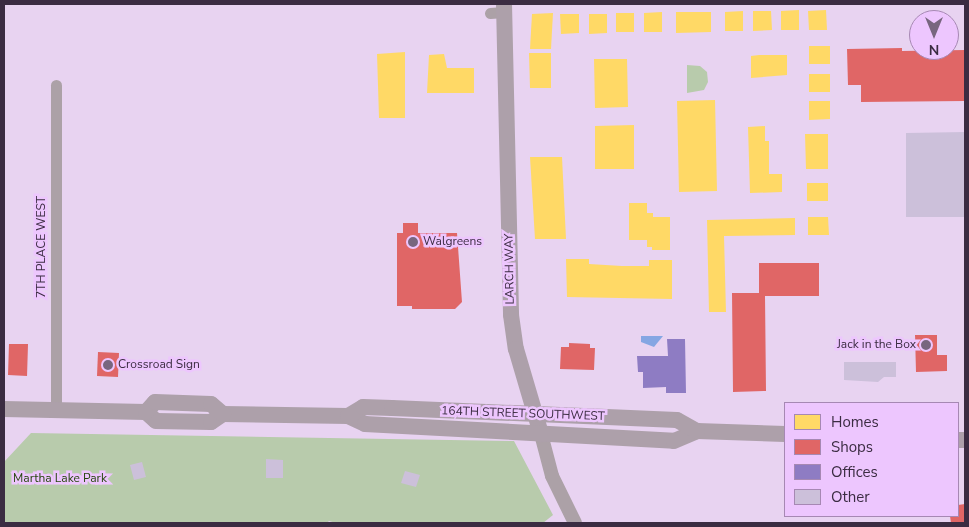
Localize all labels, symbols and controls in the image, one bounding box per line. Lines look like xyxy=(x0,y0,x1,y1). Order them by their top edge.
north arrow xyxy=(909,10,959,60)
text: N xyxy=(929,40,939,59)
street label: 7TH PLACE WEST xyxy=(35,196,49,298)
street label: LARCH WAY xyxy=(502,233,518,305)
place label: Walgreens xyxy=(423,235,482,249)
marker: Walgreens xyxy=(407,236,419,248)
place label: Jack in the Box xyxy=(837,338,916,352)
marker: Jack in the Box xyxy=(920,339,932,351)
place label: Crossroad Sign xyxy=(118,358,200,372)
marker: Crossroad Sign xyxy=(102,359,114,371)
legend xyxy=(784,402,959,517)
street label: 164TH STREET SOUTHWEST xyxy=(441,404,605,424)
text: Homes xyxy=(831,412,879,432)
text: Shops xyxy=(831,437,873,457)
text: Offices xyxy=(831,462,878,482)
park label: Martha Lake Park xyxy=(13,472,107,486)
text: Other xyxy=(831,487,870,507)

